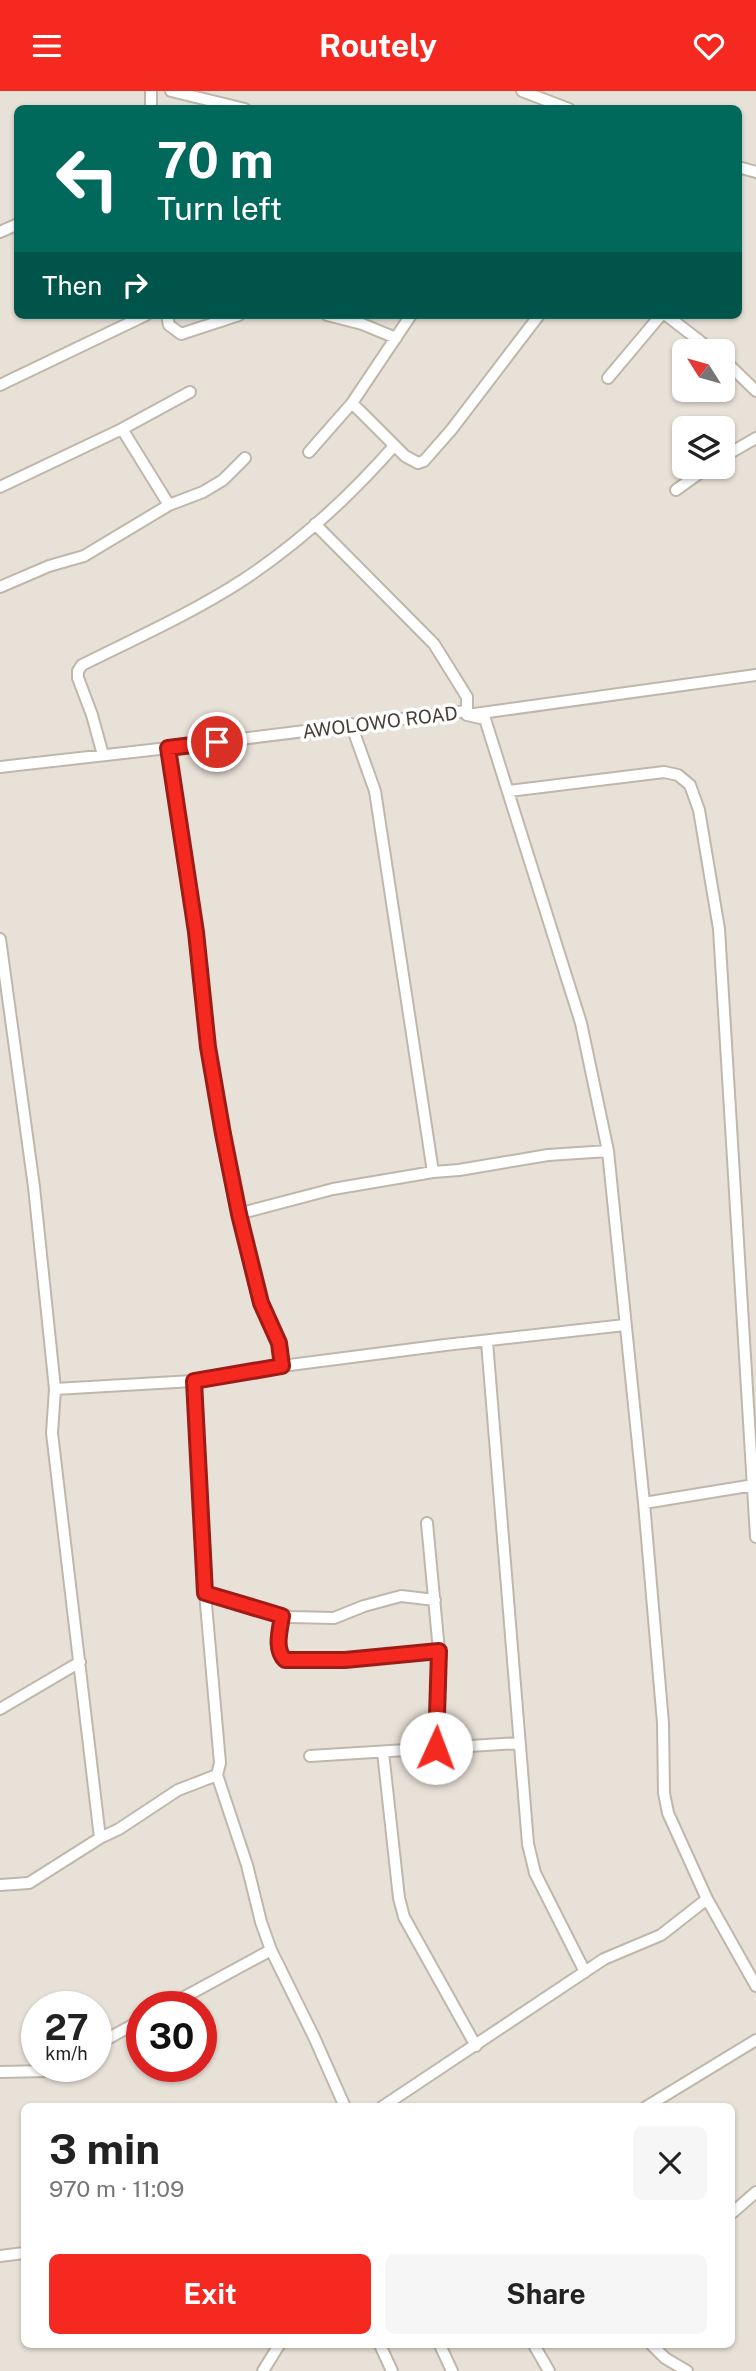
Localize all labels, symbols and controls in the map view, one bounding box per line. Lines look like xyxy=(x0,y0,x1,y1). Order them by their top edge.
icon: menu xyxy=(28,27,66,65)
text: Routely xyxy=(319,27,437,64)
icon: heart xyxy=(690,27,728,65)
text: 70 m xyxy=(157,131,274,189)
icon: left xyxy=(42,133,133,224)
text: Turn left xyxy=(157,190,282,227)
icon: right xyxy=(116,266,154,304)
text: Then xyxy=(42,270,102,301)
north arrow xyxy=(672,339,735,403)
map controls xyxy=(672,339,735,479)
button: layers xyxy=(672,416,735,479)
street label: AWOLOWO ROAD xyxy=(301,702,459,742)
pin xyxy=(187,712,247,772)
icon: arrive xyxy=(198,723,236,761)
position arrow xyxy=(399,1711,473,1785)
speed limit sign: 30 xyxy=(126,1991,217,2082)
text: 27 xyxy=(44,2007,89,2048)
text: km/h xyxy=(45,2043,88,2064)
text: 3 min xyxy=(49,2124,160,2173)
button: close xyxy=(633,2126,707,2200)
text: 970 m · 11:09 xyxy=(49,2175,184,2202)
button: Exit xyxy=(49,2254,371,2334)
button: Share xyxy=(385,2254,707,2334)

